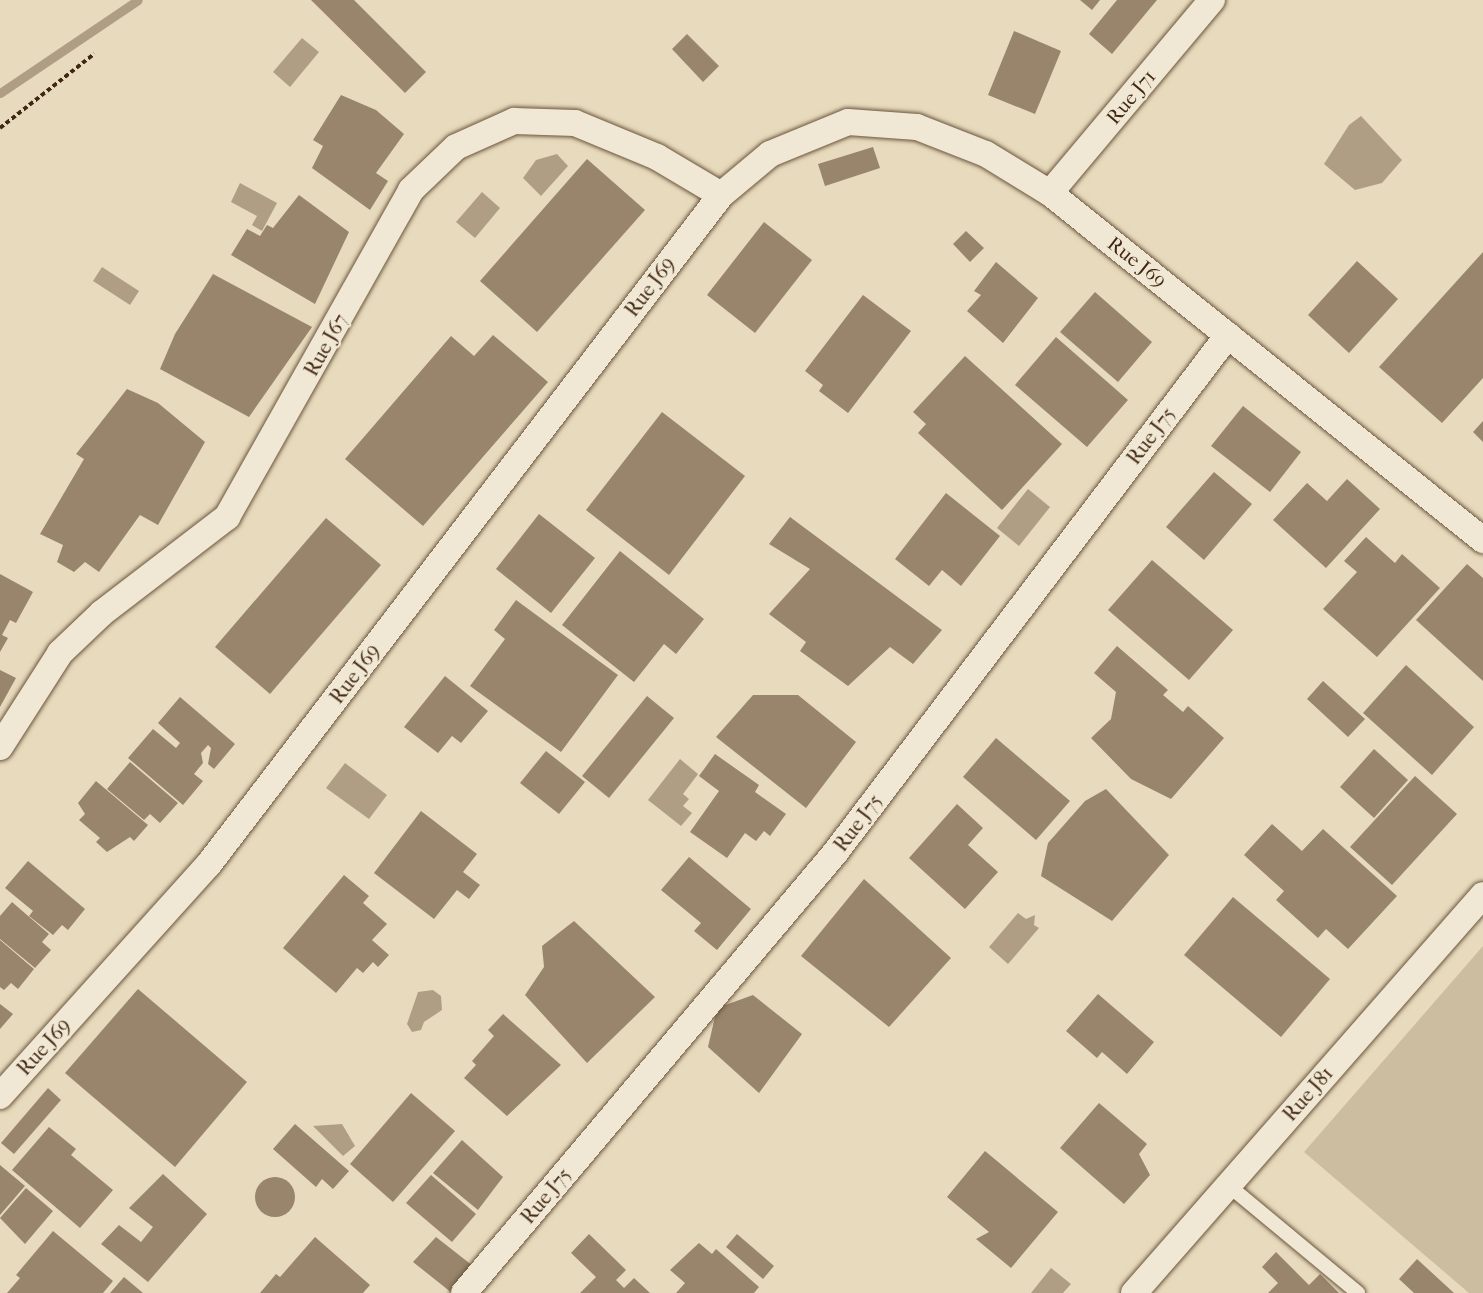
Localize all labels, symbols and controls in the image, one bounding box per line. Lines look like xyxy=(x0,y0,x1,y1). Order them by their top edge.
street label: Rue J71 xyxy=(1101,65,1161,129)
street label: Rue J69 xyxy=(1103,231,1171,293)
street label: Rue J69 xyxy=(620,252,680,322)
street label: Rue J67 xyxy=(299,310,353,380)
street label: Rue J75 xyxy=(1122,403,1180,469)
street label: Rue J69 xyxy=(325,639,385,709)
street label: Rue J75 xyxy=(829,790,887,856)
street label: Rue J69 xyxy=(12,1014,76,1080)
street label: Rue J81 xyxy=(1278,1062,1338,1126)
street label: Rue J75 xyxy=(516,1163,576,1229)

